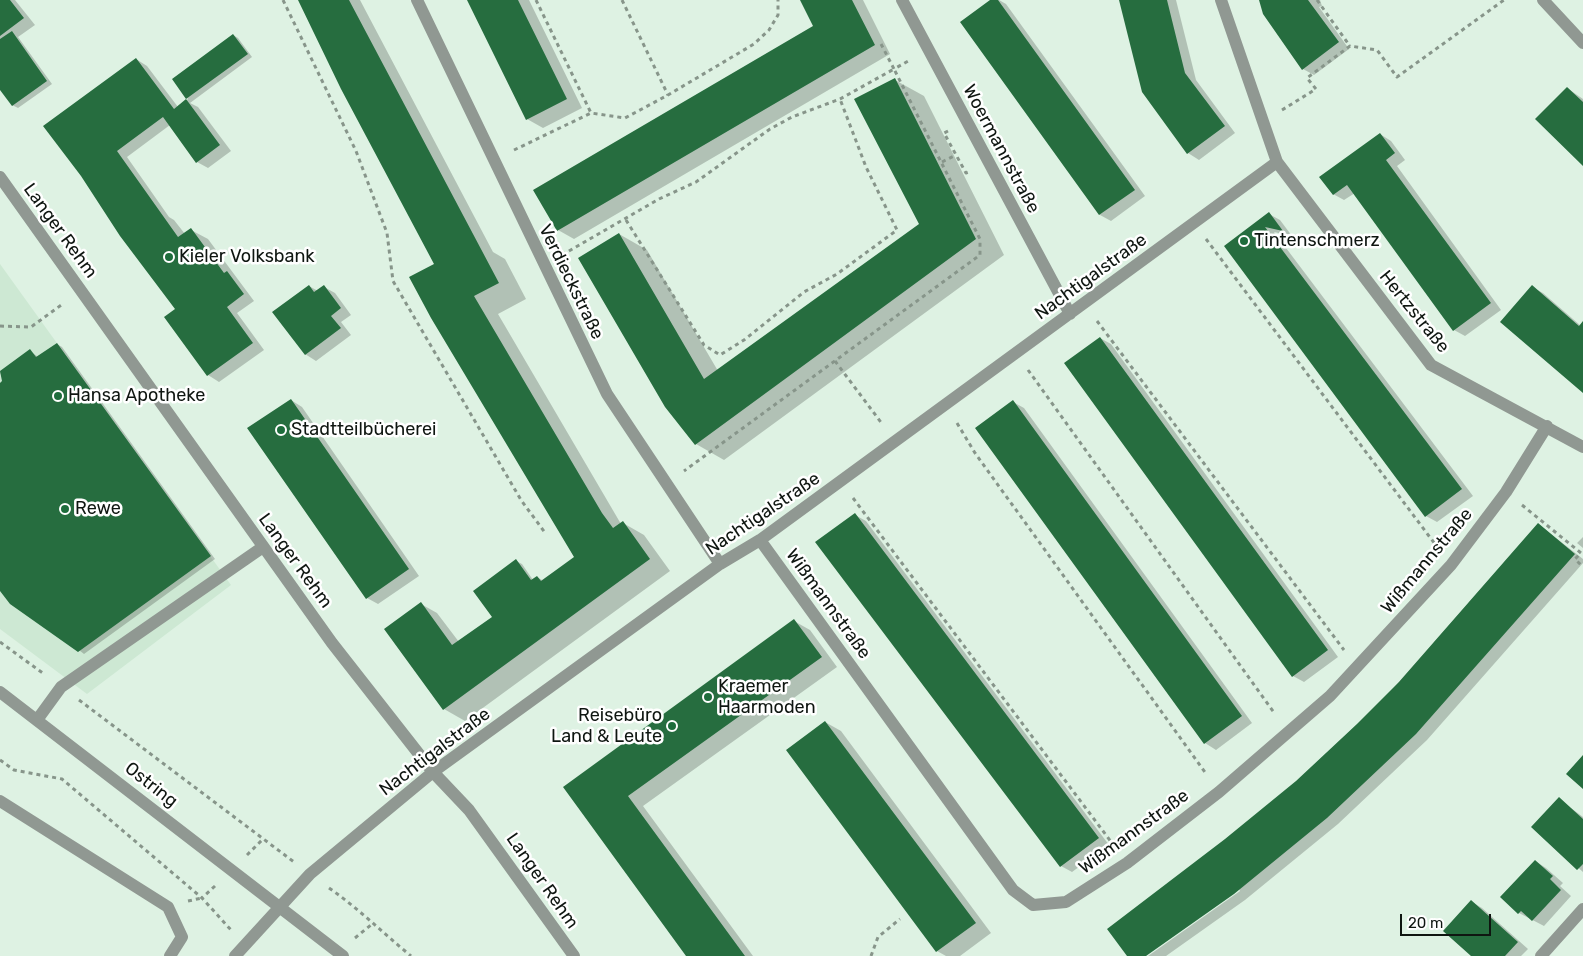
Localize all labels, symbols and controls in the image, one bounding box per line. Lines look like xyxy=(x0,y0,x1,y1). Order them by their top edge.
street label: Woermannstraße xyxy=(958,81,1044,217)
street label: Langer Rehm xyxy=(18,179,102,283)
street label: Verdieckstraße xyxy=(534,221,608,343)
street label: Nachtigalstraße xyxy=(1031,229,1151,325)
place label: Tintenschmerz xyxy=(1254,230,1380,252)
marker: Tintenschmerz xyxy=(1238,235,1250,247)
place label: Kieler Volksbank xyxy=(179,246,315,268)
marker: Kieler Volksbank xyxy=(163,251,175,263)
street label: Hertzstraße xyxy=(1374,267,1454,357)
place label: Hansa Apotheke xyxy=(68,385,205,407)
marker: Hansa Apotheke xyxy=(52,390,64,402)
place label: Stadtteilbücherei xyxy=(291,419,436,441)
marker: Stadtteilbücherei xyxy=(275,424,287,436)
street label: Nachtigalstraße xyxy=(702,468,824,560)
place label: Rewe xyxy=(75,498,121,520)
marker: Rewe xyxy=(59,503,71,515)
street label: Wißmannstraße xyxy=(1377,504,1477,618)
street label: Langer Rehm xyxy=(253,509,337,613)
street label: Wißmannstraße xyxy=(781,545,875,663)
place label: Kraemer Haarmoden xyxy=(718,676,816,719)
marker: Kraemer Haarmoden xyxy=(702,691,714,703)
street label: Nachtigalstraße xyxy=(375,703,495,801)
place label: Reisebüro Land & Leute xyxy=(551,705,662,748)
marker: Reisebüro Land & Leute xyxy=(666,720,678,732)
street label: Ostring xyxy=(120,758,182,812)
street label: Wißmannstraße xyxy=(1075,785,1193,879)
street label: Langer Rehm xyxy=(501,829,583,933)
scale bar xyxy=(1403,904,1494,936)
text: 20 m xyxy=(1408,914,1443,932)

